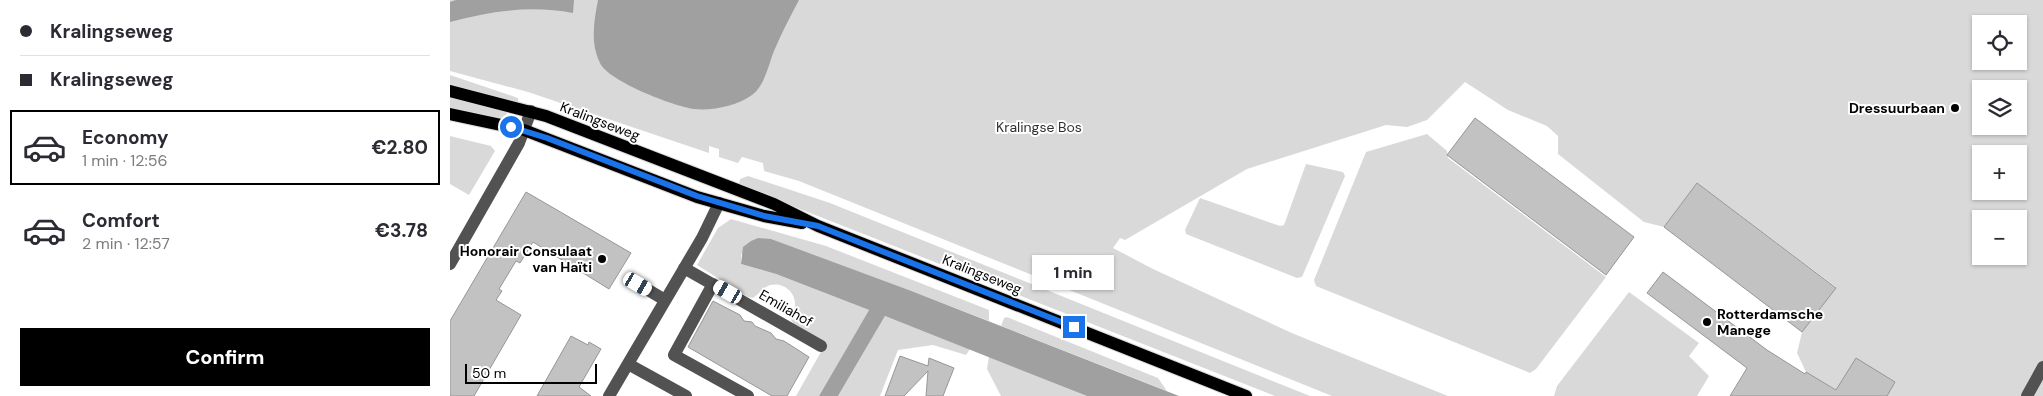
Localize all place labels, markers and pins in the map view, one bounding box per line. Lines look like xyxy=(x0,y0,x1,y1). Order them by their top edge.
place label: Dressuurbaan xyxy=(1849,99,1945,117)
marker: Dressuurbaan xyxy=(1949,102,1961,114)
place label: Honorair Consulaat van Haïti xyxy=(460,242,592,276)
marker: Honorair Consulaat van Haïti xyxy=(596,253,608,265)
place label: Rotterdamsche Manege xyxy=(1717,305,1823,339)
marker: Rotterdamsche Manege xyxy=(1701,316,1713,328)

